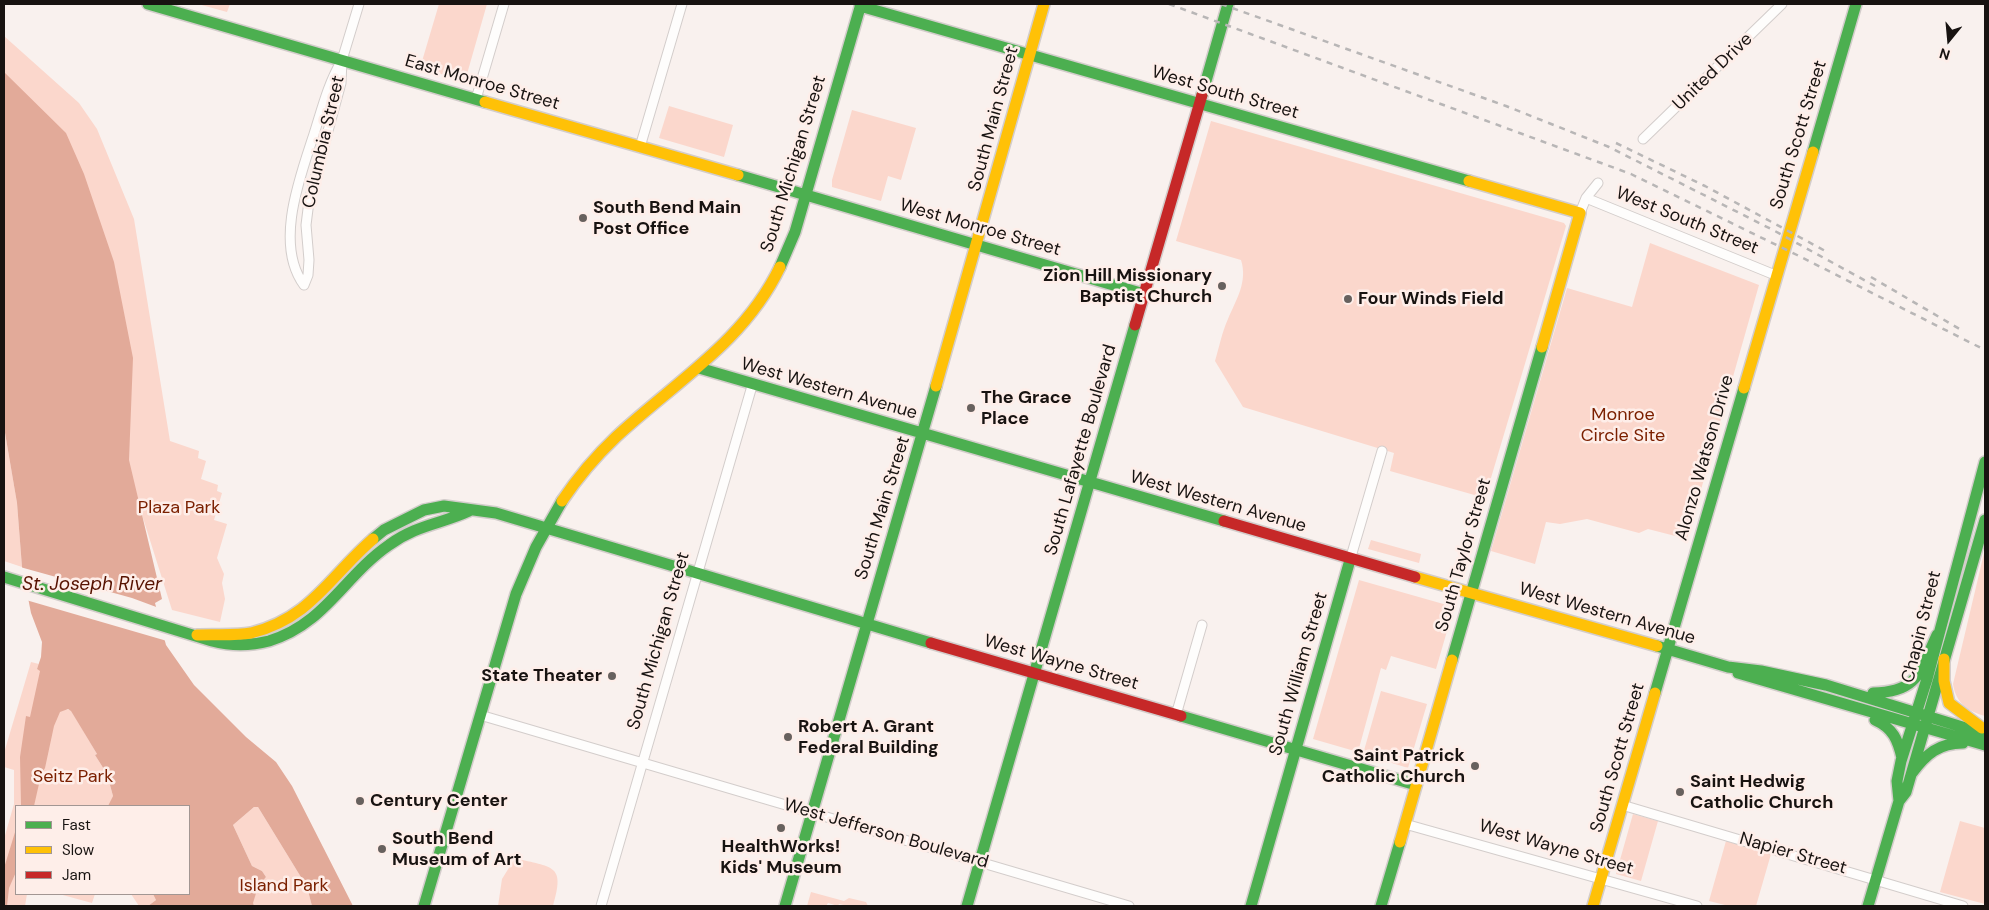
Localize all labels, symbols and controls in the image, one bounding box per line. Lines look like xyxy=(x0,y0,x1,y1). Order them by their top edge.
north arrow xyxy=(1924,15,1974,65)
street label: United Drive xyxy=(1669,29,1757,115)
street label: South Main Street xyxy=(964,44,1024,194)
text: N xyxy=(1937,44,1952,64)
street label: East Monroe Street xyxy=(402,51,562,115)
street label: South Scott Street xyxy=(1766,58,1832,212)
street label: West South Street xyxy=(1149,62,1301,124)
street label: South Michigan Street xyxy=(757,73,831,255)
street label: Columbia Street xyxy=(298,74,350,210)
street label: West South Street xyxy=(1613,183,1761,259)
street label: West Monroe Street xyxy=(897,195,1063,261)
place label: South Bend Main Post Office xyxy=(593,197,741,240)
marker: South Bend Main Post Office xyxy=(577,212,589,224)
place label: Zion Hill Missionary Baptist Church xyxy=(1043,265,1212,308)
marker: Zion Hill Missionary Baptist Church xyxy=(1216,280,1228,292)
place label: Four Winds Field xyxy=(1358,288,1504,310)
marker: Four Winds Field xyxy=(1342,293,1354,305)
street label: South Lafayette Boulevard xyxy=(1041,342,1121,558)
street label: West Western Avenue xyxy=(738,353,920,425)
street label: Alonzo Watson Drive xyxy=(1671,373,1739,543)
place label: The Grace Place xyxy=(981,387,1072,429)
marker: The Grace Place xyxy=(965,402,977,414)
park label: Monroe Circle Site xyxy=(1581,404,1665,446)
street label: South Main Street xyxy=(851,434,915,582)
street label: West Western Avenue xyxy=(1127,466,1309,538)
street label: South Taylor Street xyxy=(1432,476,1496,634)
park label: Plaza Park xyxy=(138,497,220,519)
street label: South Michigan Street xyxy=(623,550,695,732)
street label: Chapin Street xyxy=(1898,569,1946,685)
water label: St. Joseph River xyxy=(22,574,162,596)
street label: West Western Avenue xyxy=(1516,578,1698,650)
street label: South William Street xyxy=(1265,590,1333,758)
street label: West Wayne Street xyxy=(981,631,1141,695)
place label: State Theater xyxy=(481,665,602,687)
marker: State Theater xyxy=(606,670,618,682)
street label: South Scott Street xyxy=(1586,681,1650,835)
place label: Robert A. Grant Federal Building xyxy=(798,716,939,759)
marker: Robert A. Grant Federal Building xyxy=(782,731,794,743)
place label: Saint Patrick Catholic Church xyxy=(1322,745,1465,788)
marker: Saint Patrick Catholic Church xyxy=(1469,760,1481,772)
park label: Seitz Park xyxy=(33,766,113,788)
place label: Saint Hedwig Catholic Church xyxy=(1690,771,1833,814)
marker: Saint Hedwig Catholic Church xyxy=(1674,786,1686,798)
place label: Century Center xyxy=(370,790,508,812)
street label: West Jefferson Boulevard xyxy=(781,794,991,874)
marker: Century Center xyxy=(354,795,366,807)
legend xyxy=(15,805,190,895)
text: Fast xyxy=(62,815,91,835)
street label: West Wayne Street xyxy=(1476,816,1636,880)
marker: HealthWorks! Kids' Museum xyxy=(775,822,787,834)
place label: South Bend Museum of Art xyxy=(392,828,522,871)
street label: Napier Street xyxy=(1737,828,1849,880)
place label: HealthWorks! Kids' Museum xyxy=(720,836,842,879)
text: Slow xyxy=(62,840,94,860)
marker: South Bend Museum of Art xyxy=(376,843,388,855)
text: Jam xyxy=(62,865,91,885)
park label: Island Park xyxy=(239,875,329,897)

